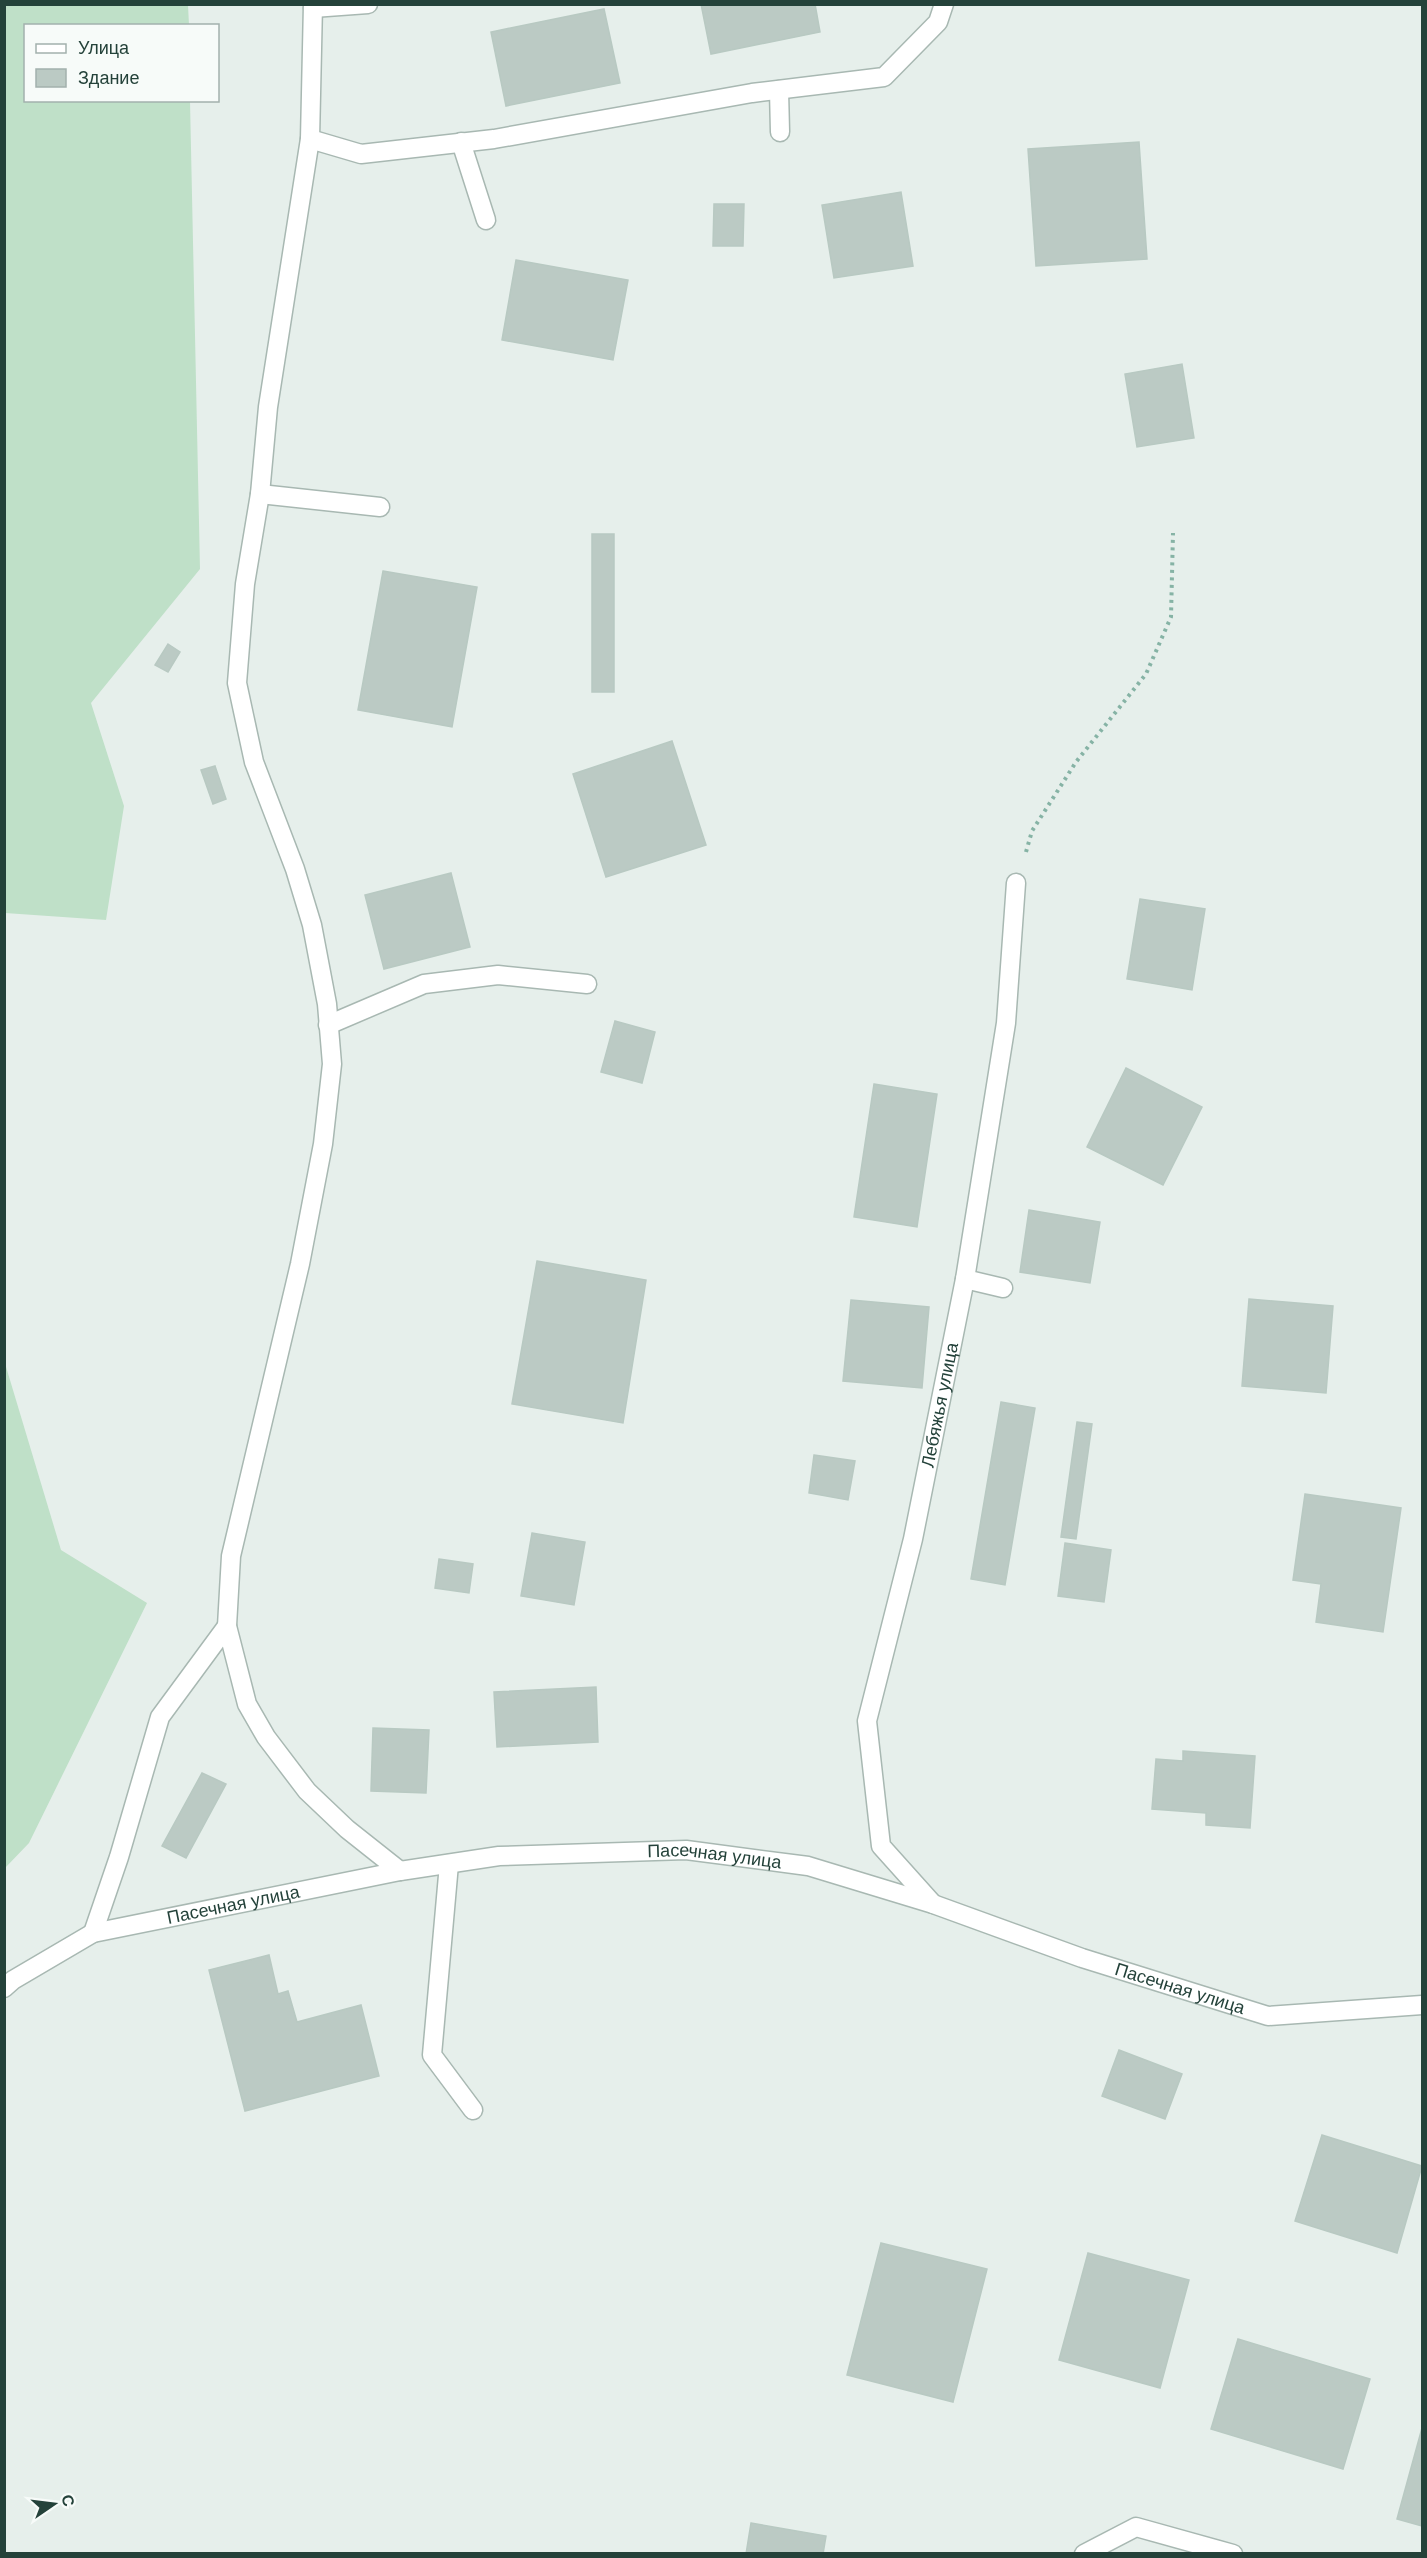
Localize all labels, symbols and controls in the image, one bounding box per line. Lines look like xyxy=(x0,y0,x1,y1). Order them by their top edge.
legend xyxy=(24,24,219,102)
text: Улица xyxy=(78,38,130,58)
text: Здание xyxy=(78,68,139,88)
street label: Лебяжья улица xyxy=(918,1340,962,1469)
street label: Пасечная улица xyxy=(647,1840,784,1873)
street label: Пасечная улица xyxy=(165,1881,302,1928)
street label: Пасечная улица xyxy=(1112,1959,1248,2018)
north arrow xyxy=(24,2474,84,2534)
text: С xyxy=(58,2493,78,2509)

